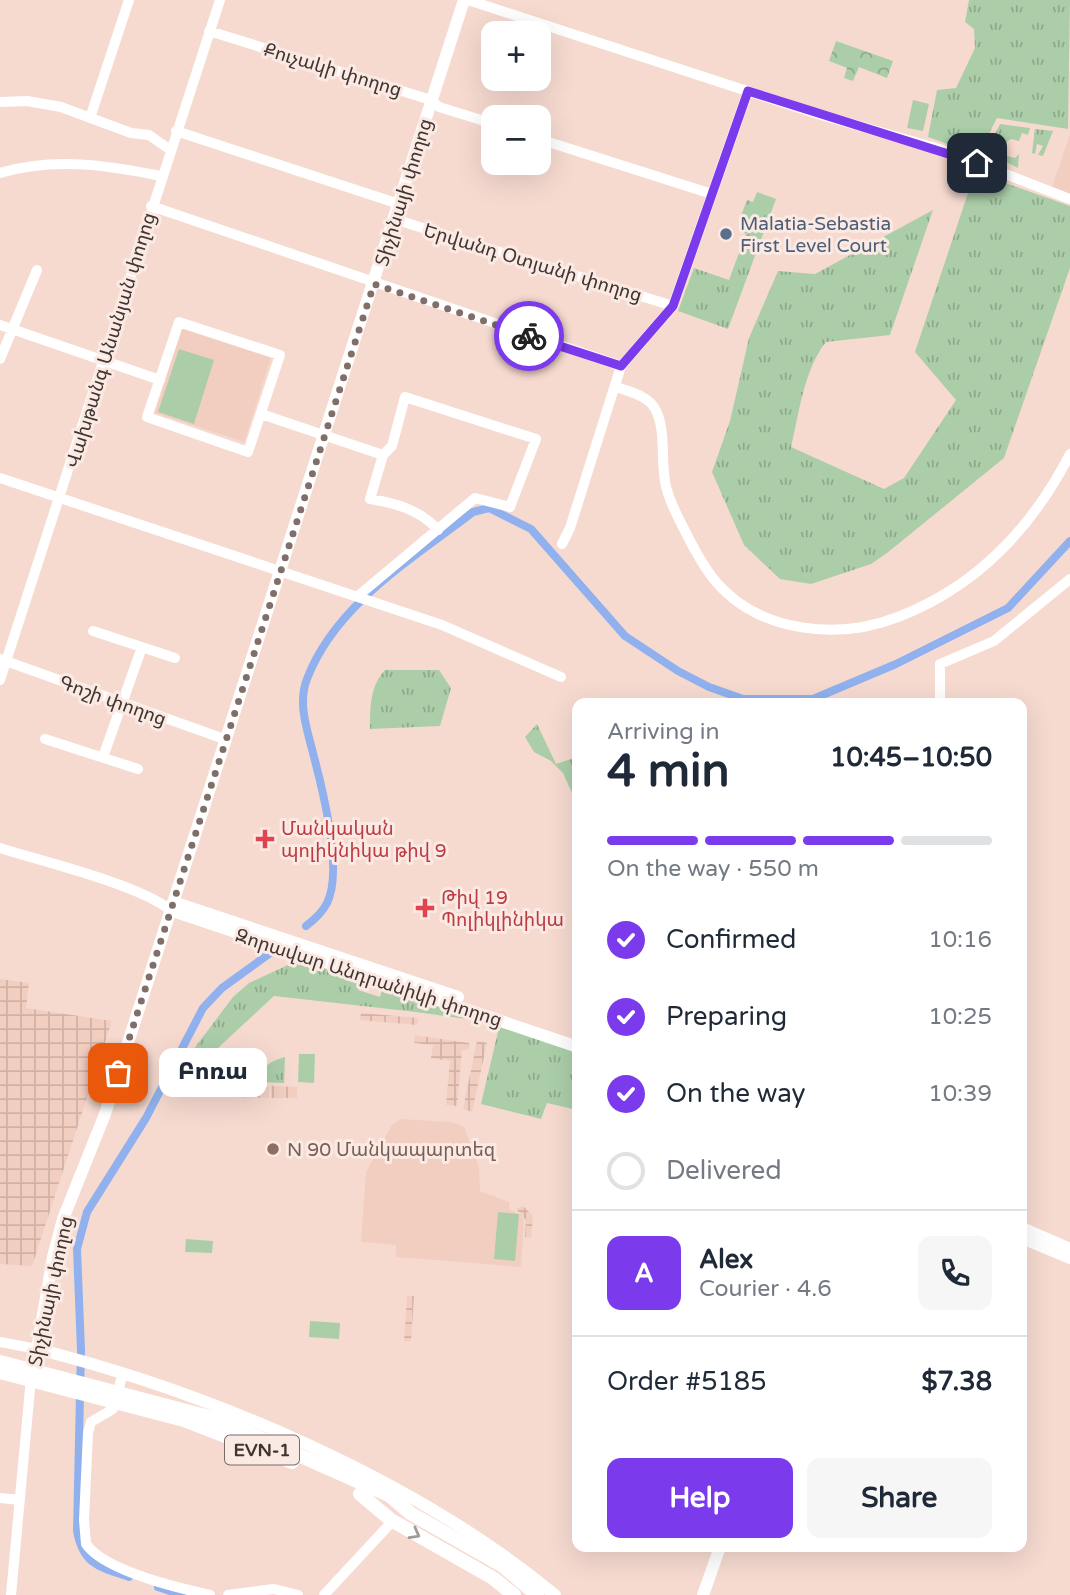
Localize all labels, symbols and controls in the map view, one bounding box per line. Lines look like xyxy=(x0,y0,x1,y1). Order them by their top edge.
map controls xyxy=(481,21,551,175)
button: + xyxy=(481,21,551,91)
street label: Քուչակի փողոց xyxy=(261,38,404,101)
button: − xyxy=(481,105,551,175)
street label: Տիչինայի փողոց xyxy=(371,116,437,269)
pin xyxy=(947,133,1007,193)
icon: home xyxy=(958,144,996,182)
street label: Վախթանգ Անանյան փողոց xyxy=(62,210,160,471)
place label: Malatia-Sebastia First Level Court xyxy=(740,213,891,257)
street label: Երվանդ Օտյանի փողոց xyxy=(421,219,645,307)
marker: Malatia-Sebastia First Level Court xyxy=(718,226,734,242)
courier xyxy=(494,301,564,371)
icon: bike xyxy=(510,317,548,355)
street label: Գոշի փողոց xyxy=(56,671,169,731)
text: Arriving in xyxy=(607,718,720,746)
text: 10:45–10:50 xyxy=(830,742,992,773)
text: 4 min xyxy=(607,744,730,799)
place label: Մանկական պոլիկնիկա թիվ 9 xyxy=(281,818,447,862)
marker: Մանկական պոլիկնիկա թիվ 9 xyxy=(255,829,275,849)
text: On the way · 550 m xyxy=(607,855,819,883)
place label: Թիվ 19 Պոլիկլինիկա xyxy=(441,887,564,931)
marker: Թիվ 19 Պոլիկլինիկա xyxy=(415,898,435,918)
icon: check xyxy=(607,921,645,959)
street label: Զորավար Անդրանիկի փողոց xyxy=(233,924,505,1032)
text: Confirmed xyxy=(666,924,796,955)
text: 10:16 xyxy=(928,926,992,954)
icon: check xyxy=(607,998,645,1036)
text: Preparing xyxy=(666,1001,787,1032)
text: 10:25 xyxy=(928,1003,992,1031)
pin xyxy=(88,1043,148,1103)
callout: Բոռա xyxy=(160,1048,268,1098)
icon: bag xyxy=(99,1054,137,1092)
text: Բոռա xyxy=(178,1058,248,1086)
icon: check xyxy=(607,1075,645,1113)
text: On the way xyxy=(666,1078,806,1109)
text: 10:39 xyxy=(928,1080,992,1108)
place label: N 90 Մանկապարտեզ xyxy=(287,1139,497,1161)
marker: N 90 Մանկապարտեզ xyxy=(265,1141,281,1157)
text: Delivered xyxy=(666,1155,782,1186)
street label: Տիչինայի փողոց xyxy=(24,1214,78,1368)
button: phone xyxy=(918,1236,992,1310)
text: Alex xyxy=(699,1244,753,1275)
text: A xyxy=(634,1258,654,1289)
text: Courier · 4.6 xyxy=(699,1275,832,1303)
text: Order #5185 xyxy=(607,1366,767,1397)
text: $7.38 xyxy=(922,1366,992,1397)
road number: EVN-1 xyxy=(225,1436,299,1464)
button: Help xyxy=(607,1458,793,1538)
button: Share xyxy=(807,1458,992,1538)
one-way arrow xyxy=(408,1526,420,1539)

